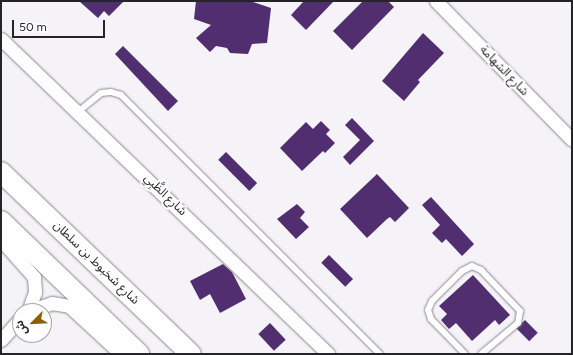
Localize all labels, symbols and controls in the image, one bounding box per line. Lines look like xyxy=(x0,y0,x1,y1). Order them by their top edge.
scale bar xyxy=(14,12,107,38)
text: 50 m xyxy=(19,20,47,34)
street label: شارع الشهامة xyxy=(477,43,531,99)
street label: شارع الظَّبِي xyxy=(141,171,189,219)
street label: شارع شخبوط بن سلطان xyxy=(50,218,142,308)
north arrow xyxy=(12,303,52,343)
text: ش xyxy=(12,318,31,337)

